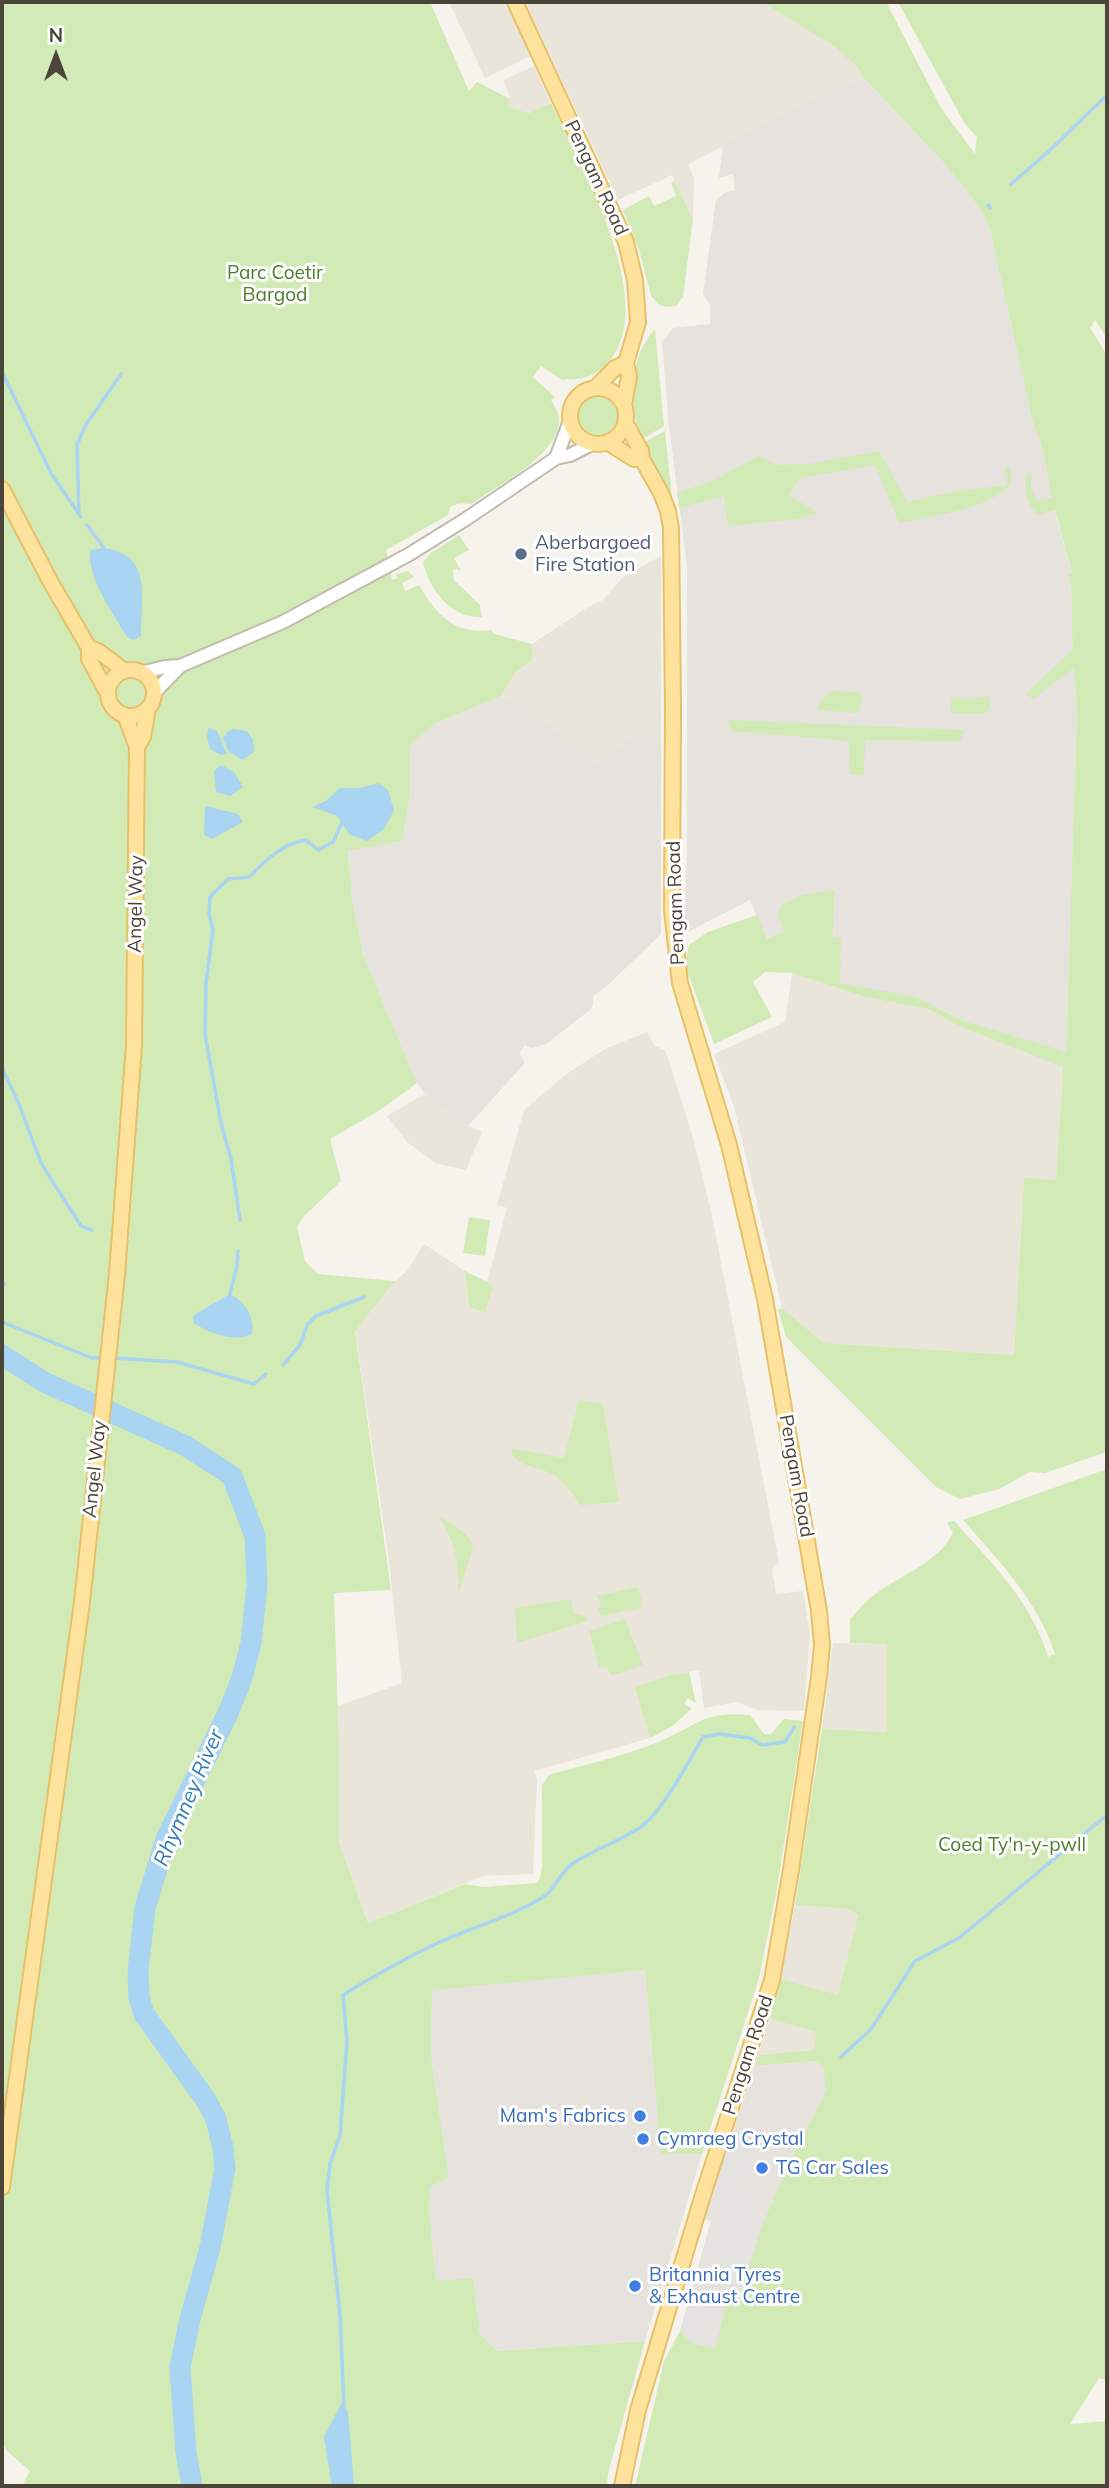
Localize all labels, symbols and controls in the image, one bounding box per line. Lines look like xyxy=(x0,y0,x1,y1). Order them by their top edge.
north arrow xyxy=(21,21,91,91)
text: N xyxy=(49,23,63,47)
street label: Pengam Road xyxy=(559,117,633,239)
park label: Parc Coetir Bargod xyxy=(227,262,323,306)
place label: Aberbargoed Fire Station xyxy=(535,532,651,576)
marker: Aberbargoed Fire Station xyxy=(513,546,529,562)
street label: Pengam Road xyxy=(662,840,690,966)
street label: Angel Way xyxy=(124,855,148,953)
street label: Pengam Road xyxy=(774,1413,818,1539)
street label: Angel Way xyxy=(79,1419,111,1519)
water label: Rhymney River xyxy=(149,1726,229,1870)
park label: Coed Ty'n-y-pwll xyxy=(938,1834,1086,1856)
street label: Pengam Road xyxy=(718,1992,778,2118)
place label: Mam's Fabrics xyxy=(500,2105,626,2127)
marker: Mam's Fabrics xyxy=(632,2108,648,2124)
place label: Cymraeg Crystal xyxy=(657,2128,804,2150)
marker: Cymraeg Crystal xyxy=(635,2131,651,2147)
place label: TG Car Sales xyxy=(776,2157,889,2179)
marker: TG Car Sales xyxy=(754,2160,770,2176)
place label: Britannia Tyres & Exhaust Centre xyxy=(649,2264,800,2308)
marker: Britannia Tyres & Exhaust Centre xyxy=(627,2278,643,2294)

